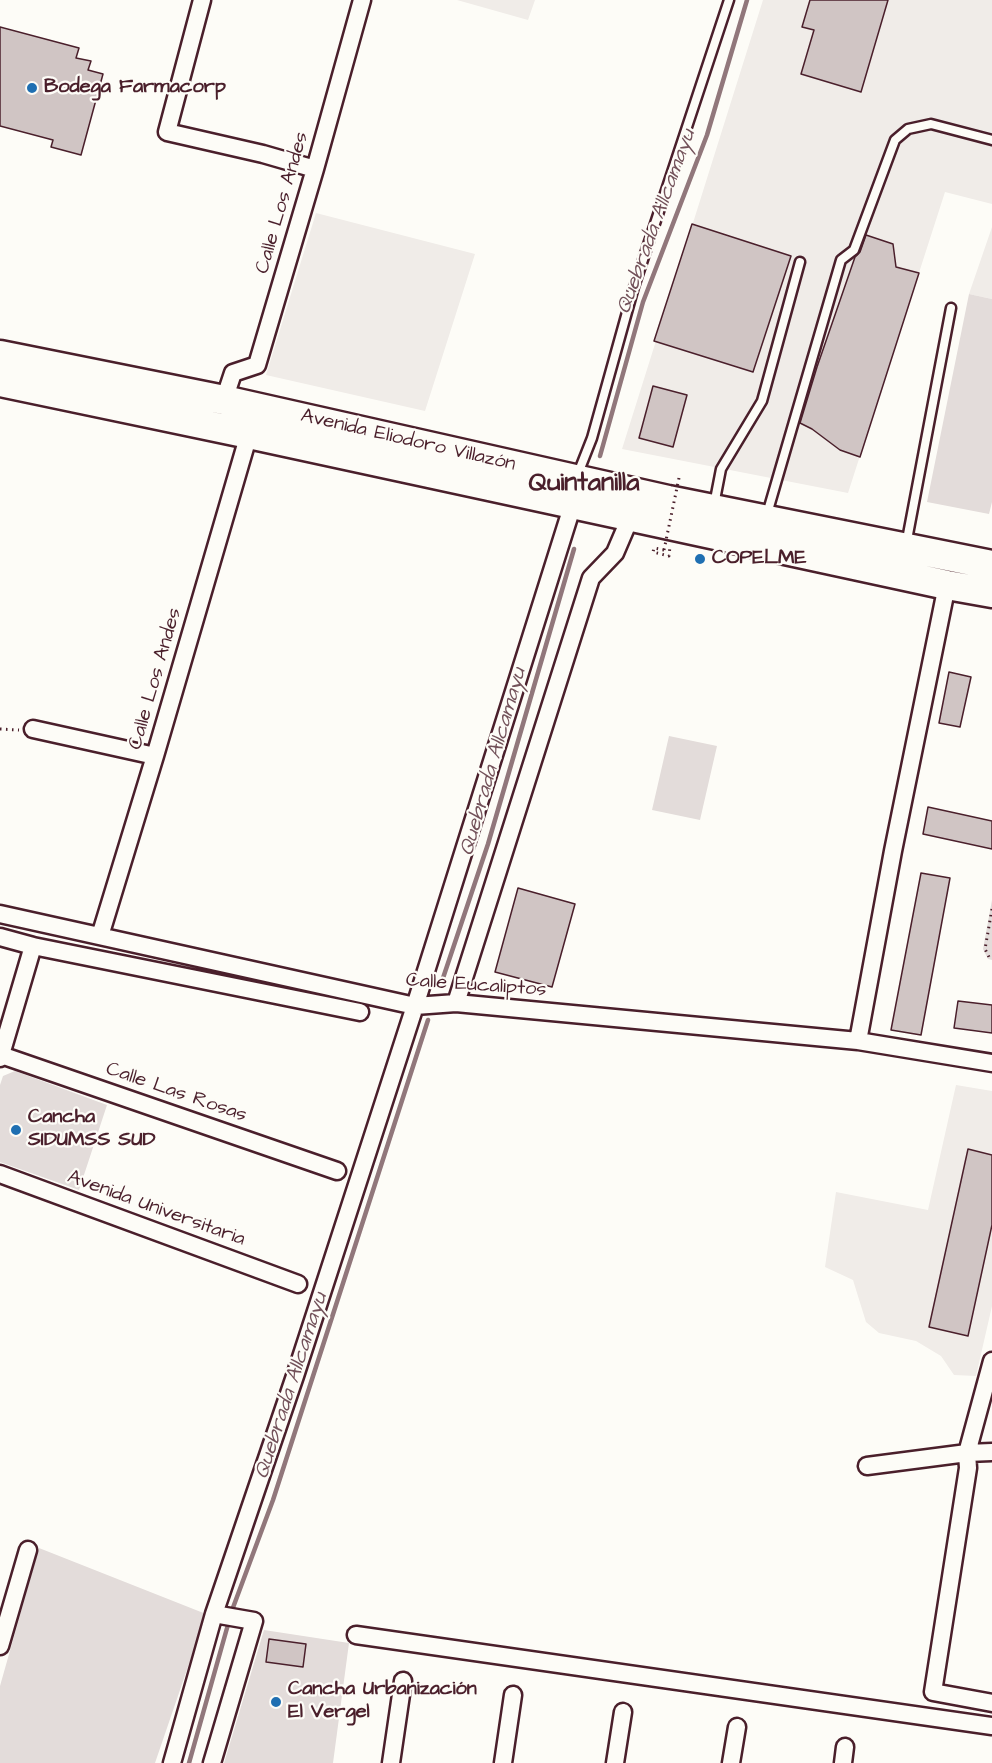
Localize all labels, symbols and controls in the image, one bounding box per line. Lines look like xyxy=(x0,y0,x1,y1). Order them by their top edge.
place label: Bodega Farmacorp xyxy=(44,76,226,100)
marker: Bodega Farmacorp xyxy=(25,81,39,95)
water label: Quebrada Allcamayu xyxy=(612,126,702,318)
street label: Calle Los Andes xyxy=(251,129,315,277)
street label: Avenida Eliodoro Villazón xyxy=(298,405,518,477)
district label: Quintanilla xyxy=(529,469,639,501)
place label: COPELME xyxy=(712,547,806,571)
marker: COPELME xyxy=(693,552,707,566)
street label: Calle Los Andes xyxy=(124,605,188,753)
water label: Quebrada Allcamayu xyxy=(455,665,533,859)
street label: Calle Eucaliptos xyxy=(405,969,547,1003)
street label: Calle Las Rosas xyxy=(102,1058,250,1128)
place label: Cancha SIDUMSS SUD xyxy=(28,1106,155,1153)
marker: Cancha SIDUMSS SUD xyxy=(9,1123,23,1137)
street label: Avenida Universitaria xyxy=(64,1166,248,1252)
water label: Quebrada Allcamayu xyxy=(250,1290,334,1482)
place label: Cancha Urbanización El Vergel xyxy=(288,1678,477,1725)
marker: Cancha Urbanización El Vergel xyxy=(269,1695,283,1709)

